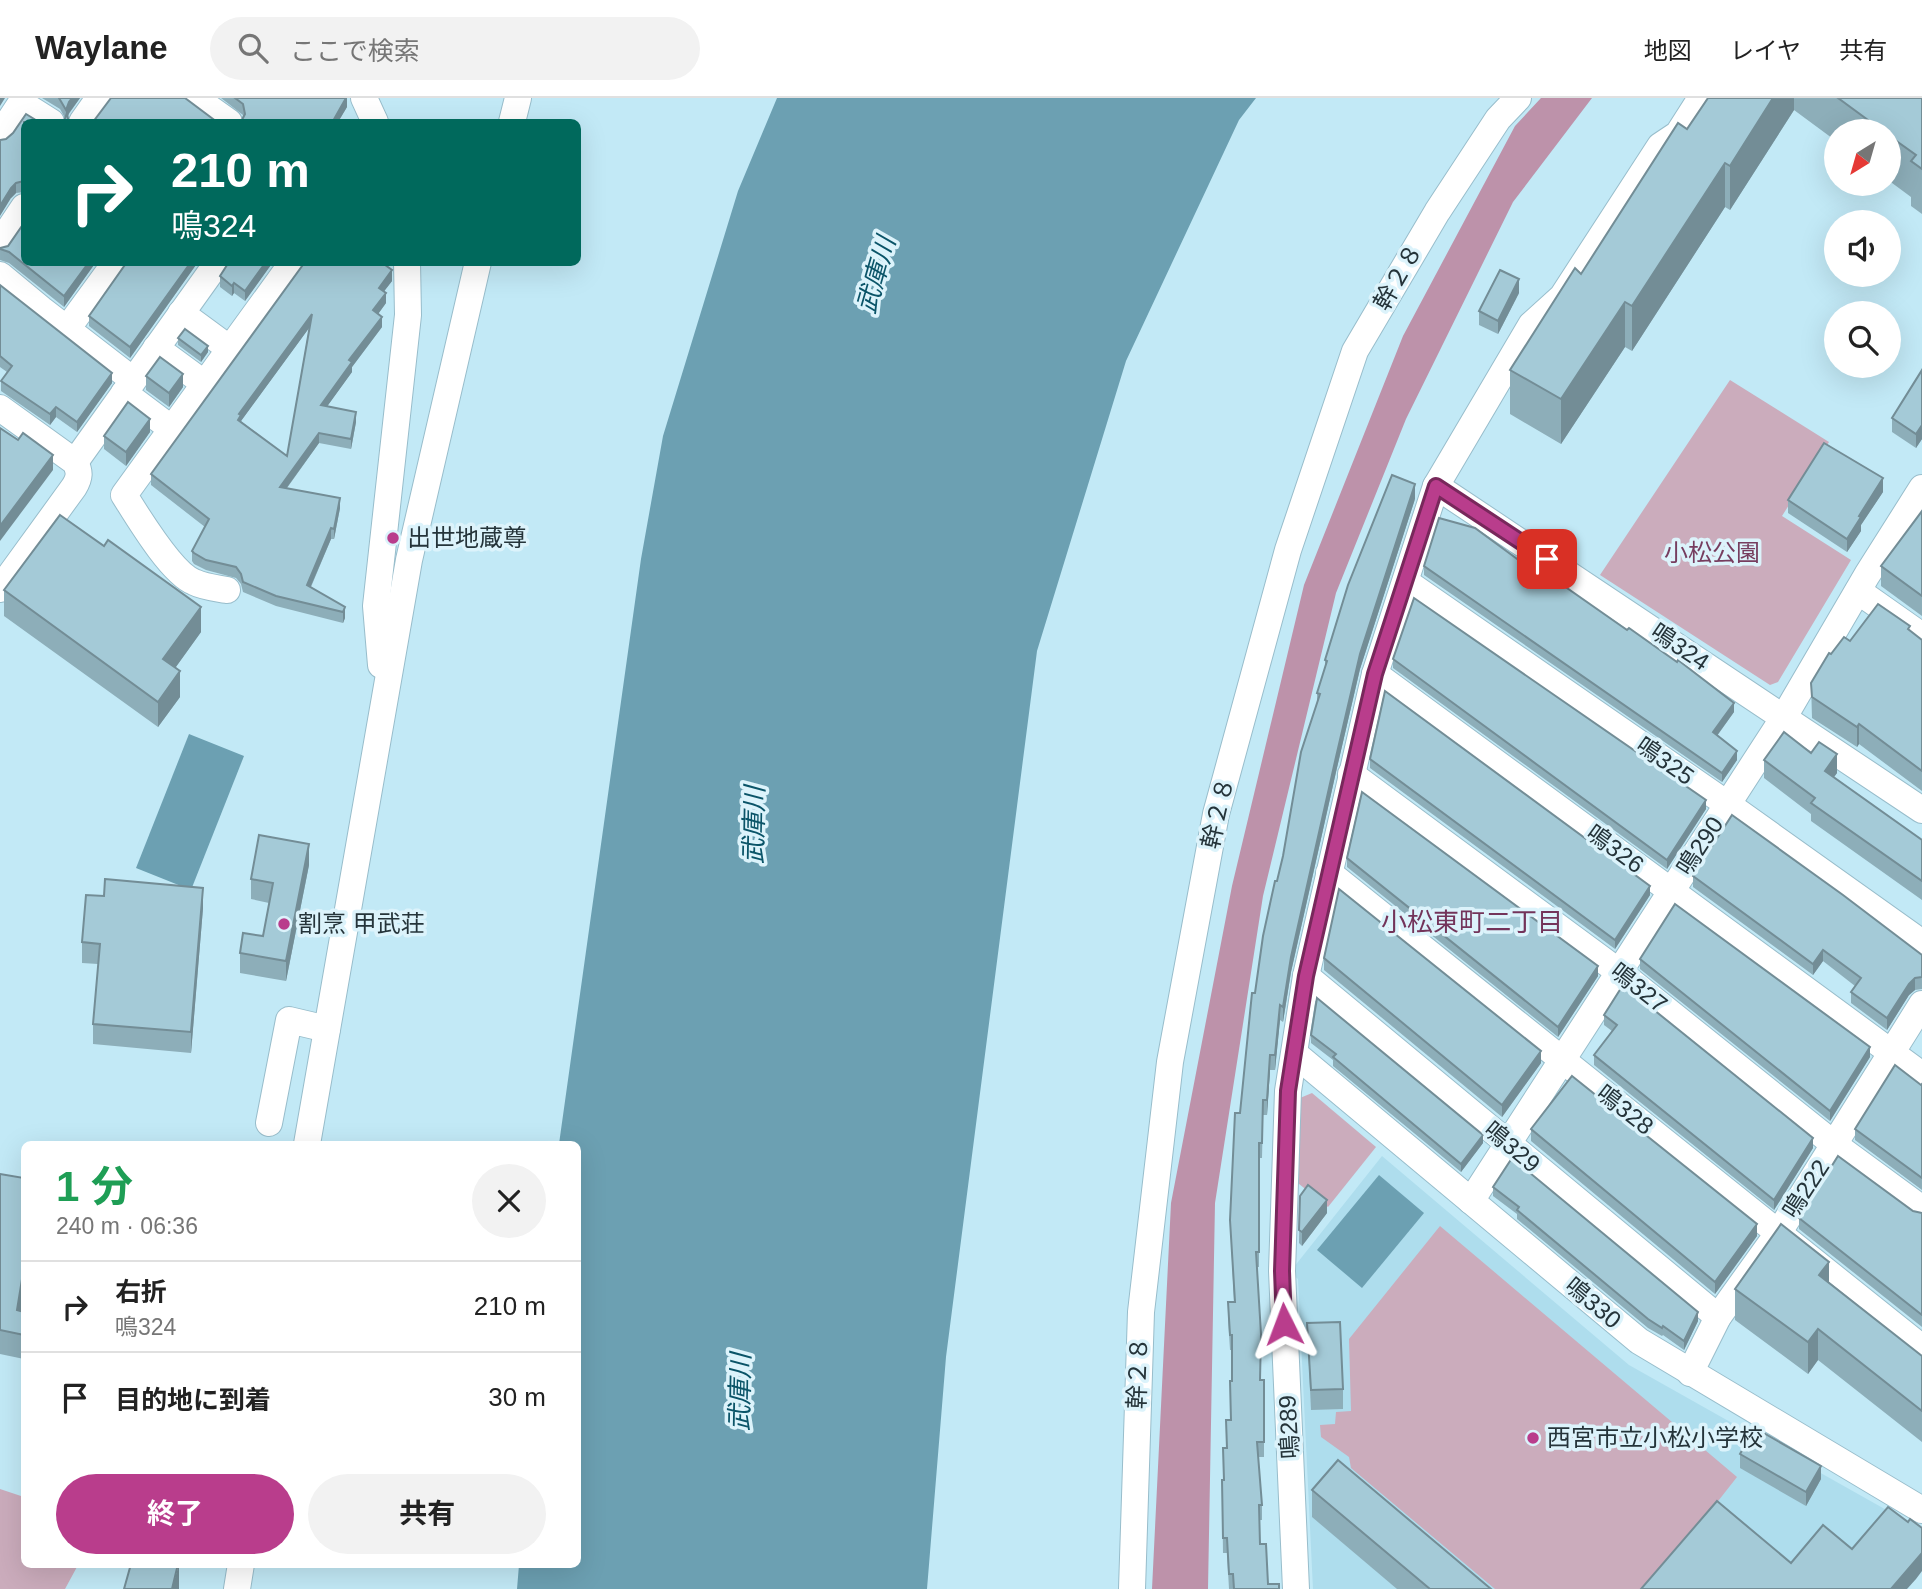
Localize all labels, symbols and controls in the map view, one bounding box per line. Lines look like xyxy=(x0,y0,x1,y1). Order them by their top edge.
search box xyxy=(210,17,700,80)
text: Waylane xyxy=(35,29,168,66)
icon: search xyxy=(234,29,272,67)
text: ここで検索 xyxy=(290,36,420,66)
text: 地図 xyxy=(1644,37,1692,64)
text: レイヤ xyxy=(1730,37,1801,64)
text: 共有 xyxy=(1839,37,1887,64)
north arrow xyxy=(1824,119,1900,196)
map controls xyxy=(1824,119,1901,378)
text: 210 m xyxy=(171,143,310,197)
icon: right xyxy=(56,147,147,238)
text: 鳴324 xyxy=(171,208,256,244)
button: sound xyxy=(1824,210,1901,287)
water label: 武庫川 xyxy=(851,230,902,317)
street label: 幹２８ xyxy=(1368,239,1427,315)
button: search xyxy=(1824,301,1901,378)
place label: 出世地蔵尊 xyxy=(407,524,527,551)
pin xyxy=(1517,529,1577,589)
marker: 出世地蔵尊 xyxy=(385,530,401,546)
park label: 小松公園 xyxy=(1664,539,1760,566)
icon: arrive xyxy=(1528,540,1566,578)
street label: 鳴324 xyxy=(1646,617,1714,676)
street label: 鳴325 xyxy=(1631,731,1699,790)
street label: 幹２８ xyxy=(1196,775,1239,851)
water label: 武庫川 xyxy=(738,783,770,864)
street label: 鳴290 xyxy=(1671,812,1728,880)
street label: 鳴326 xyxy=(1581,819,1649,878)
district label: 小松東町二丁目 xyxy=(1381,907,1563,937)
place label: 割烹 甲武荘 xyxy=(298,910,425,937)
marker: 割烹 甲武荘 xyxy=(276,916,292,932)
street label: 鳴327 xyxy=(1606,957,1673,1018)
street label: 鳴328 xyxy=(1592,1079,1659,1140)
street label: 鳴329 xyxy=(1479,1116,1546,1178)
street label: 鳴222 xyxy=(1777,1155,1834,1223)
text: 1 分 xyxy=(56,1163,133,1210)
button: close xyxy=(472,1164,546,1238)
text: 240 m · 06:36 xyxy=(56,1213,198,1239)
street label: 鳴330 xyxy=(1560,1272,1627,1334)
text: 右折 xyxy=(115,1277,167,1307)
position arrow xyxy=(1247,1287,1321,1361)
icon: right xyxy=(56,1288,94,1326)
text: 210 m xyxy=(474,1291,546,1321)
text: 鳴324 xyxy=(115,1314,176,1340)
street label: 幹２８ xyxy=(1123,1337,1152,1409)
water label: 武庫川 xyxy=(724,1350,756,1431)
icon: arrive xyxy=(56,1379,94,1417)
text: 30 m xyxy=(488,1382,546,1412)
text: 目的地に到着 xyxy=(115,1385,271,1415)
street label: 鳴289 xyxy=(1273,1394,1304,1460)
place label: 西宮市立小松小学校 xyxy=(1547,1424,1763,1451)
marker: 西宮市立小松小学校 xyxy=(1525,1430,1541,1446)
button: 終了 xyxy=(56,1474,294,1554)
button: 共有 xyxy=(308,1474,546,1554)

